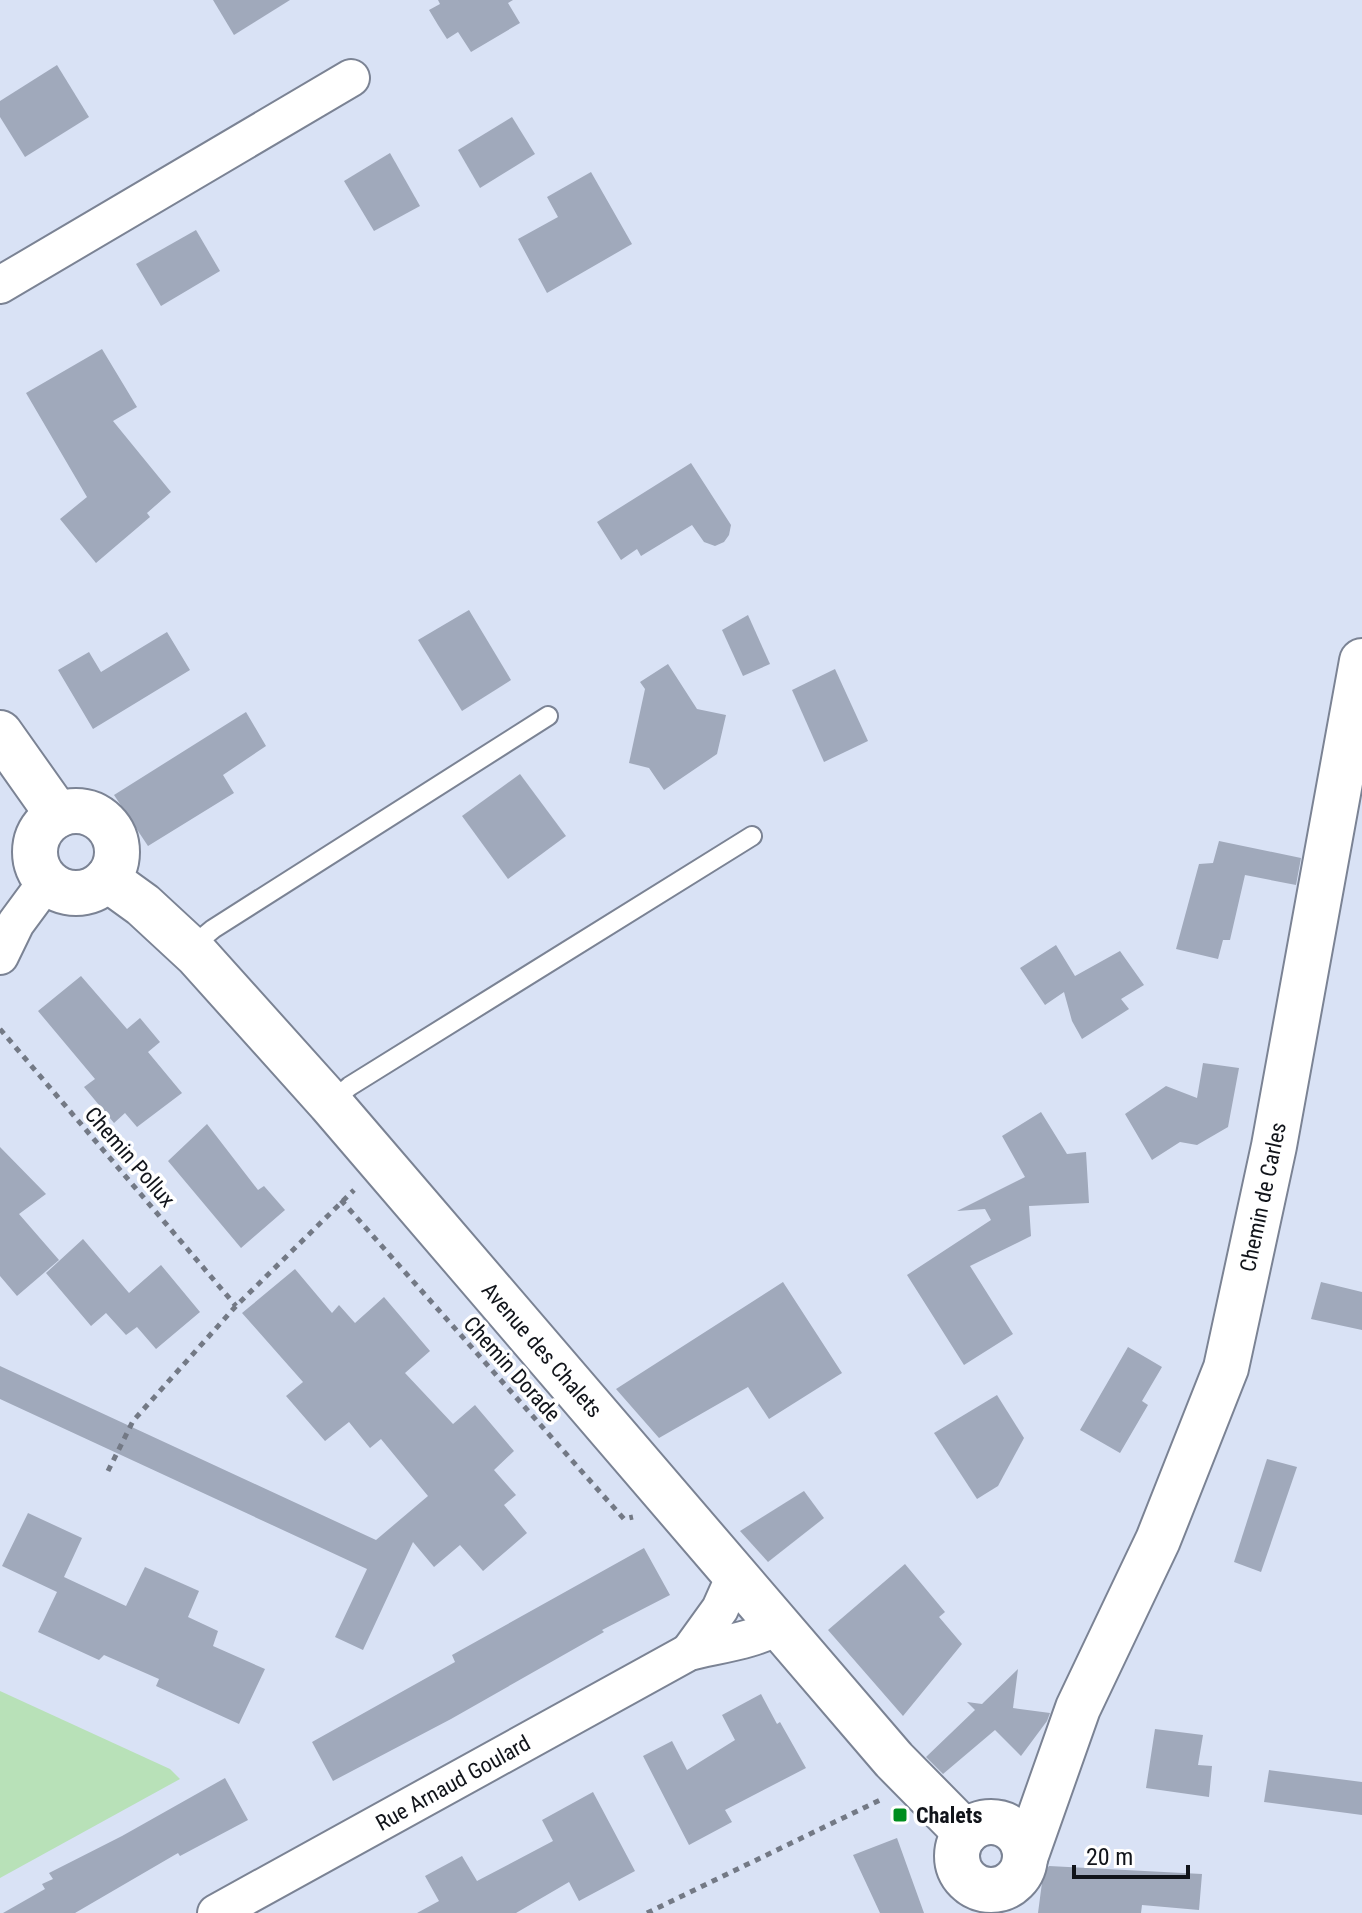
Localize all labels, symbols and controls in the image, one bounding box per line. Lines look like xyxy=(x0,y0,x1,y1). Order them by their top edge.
street label: Chemin Pollux xyxy=(80,1102,180,1212)
street label: Chemin de Carles xyxy=(1235,1120,1291,1274)
street label: Avenue des Chalets xyxy=(477,1278,607,1422)
street label: Chemin Dorade xyxy=(458,1311,566,1427)
street label: Rue Arnaud Goulard xyxy=(371,1730,535,1836)
place label: Chalets xyxy=(916,1803,983,1828)
marker: Chalets xyxy=(891,1806,909,1824)
scale bar xyxy=(1074,1829,1188,1879)
text: 20 m xyxy=(1086,1843,1133,1871)

